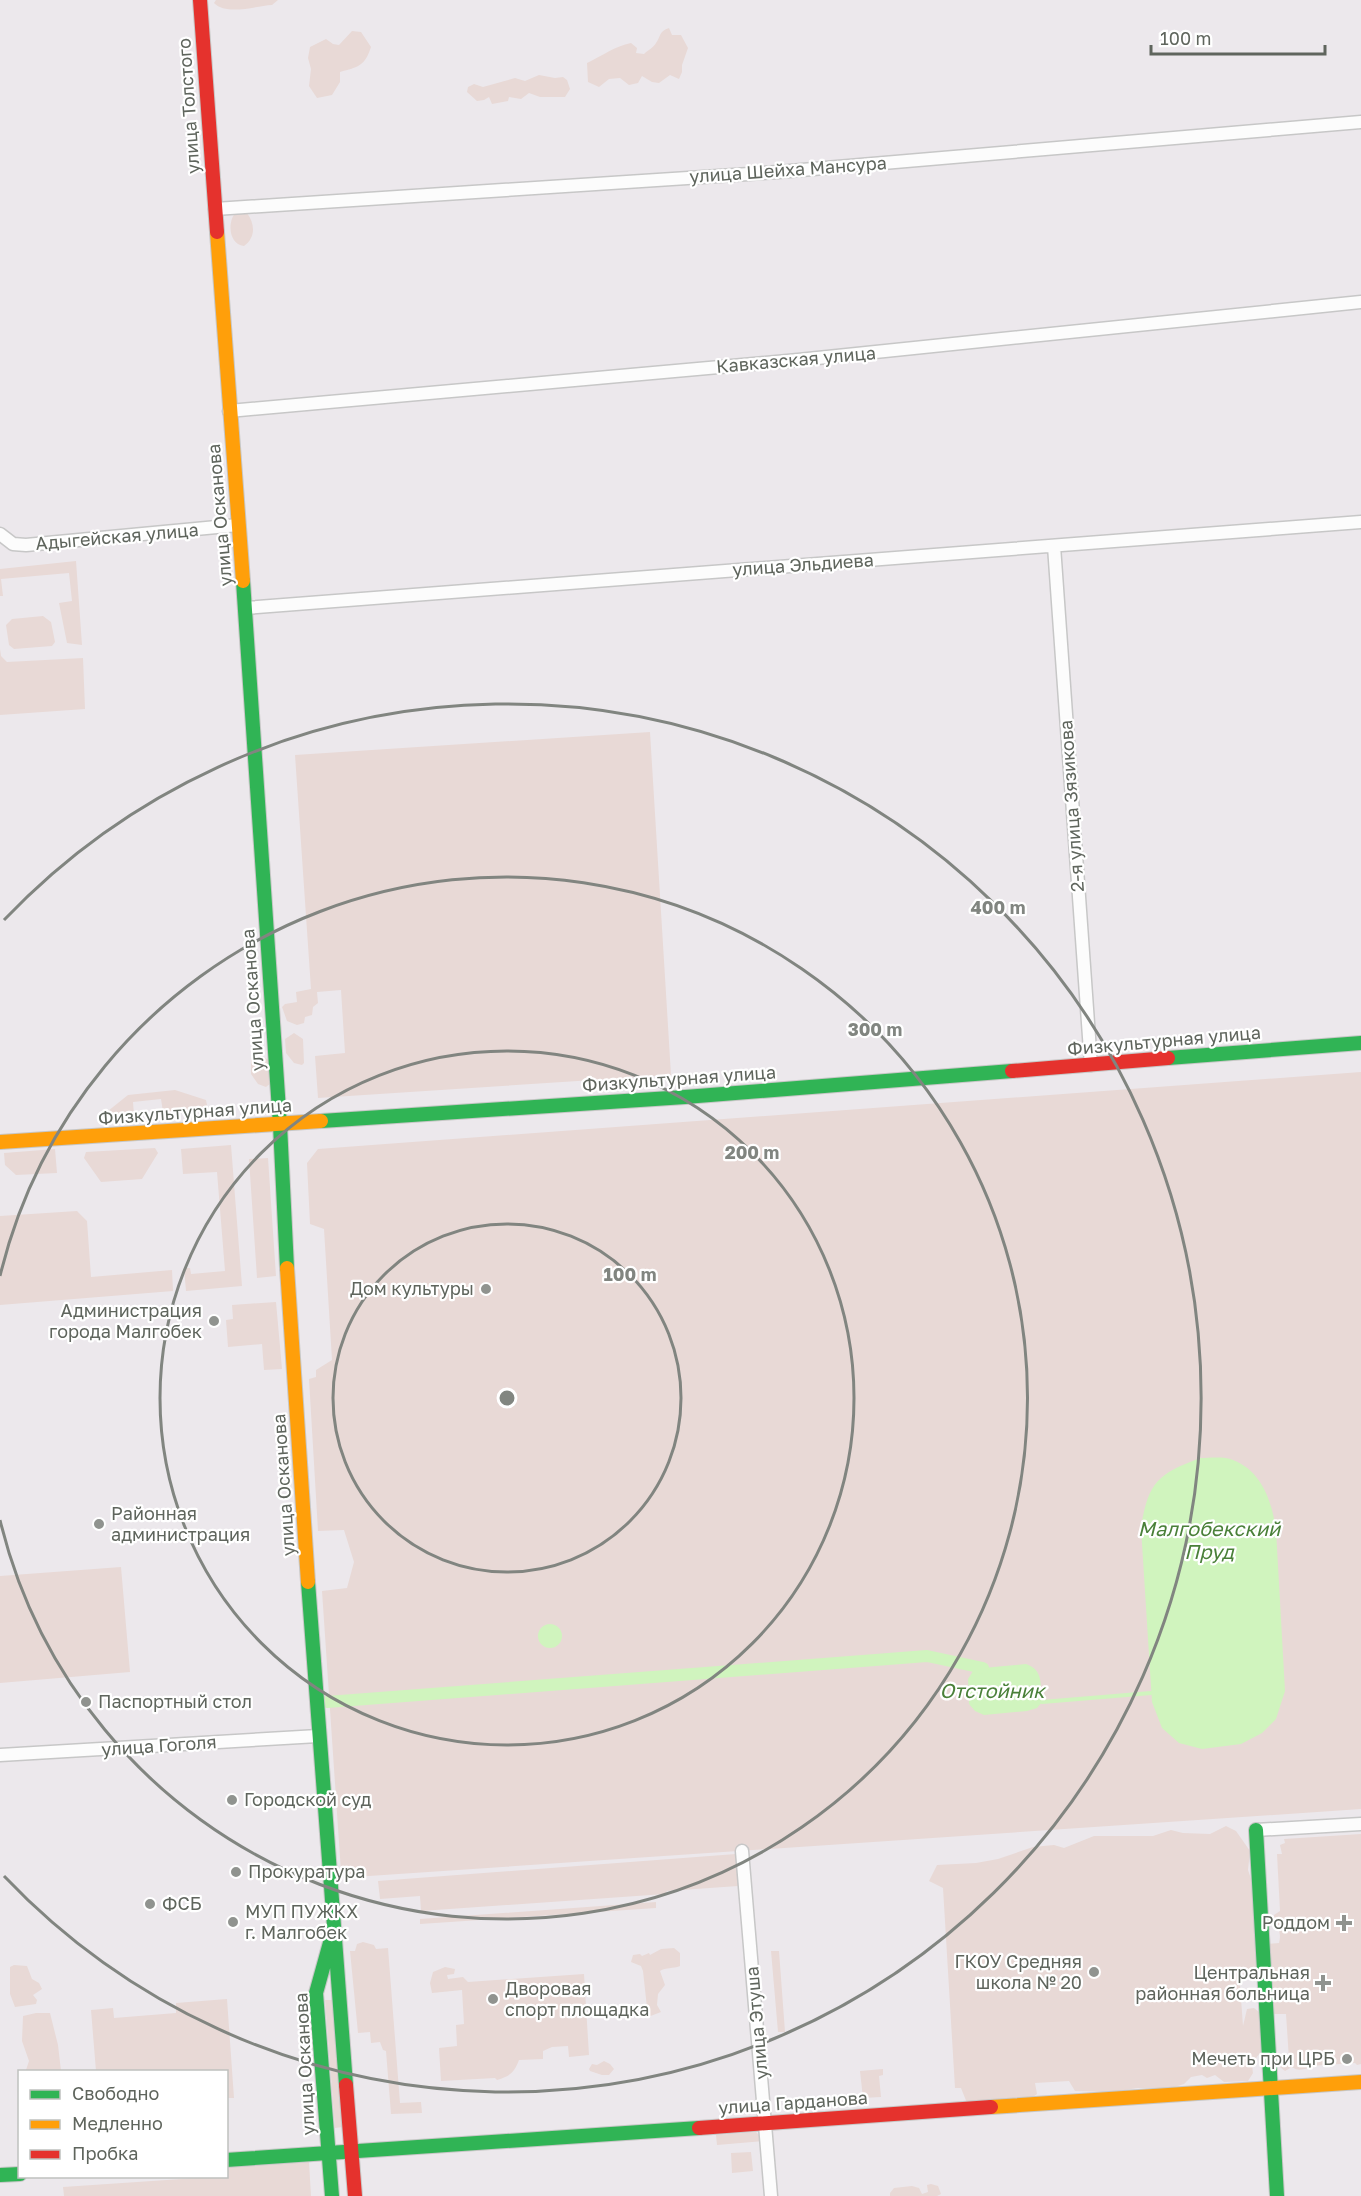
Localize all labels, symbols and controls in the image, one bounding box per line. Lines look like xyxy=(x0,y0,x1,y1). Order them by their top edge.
scale bar xyxy=(1151,18,1325,56)
text: 100 m xyxy=(1160,27,1211,49)
street label: улица Толстого xyxy=(172,37,204,175)
street label: улица Шейха Мансура xyxy=(688,151,887,187)
street label: Кавказская улица xyxy=(715,341,877,377)
street label: улица Осканова xyxy=(202,443,236,587)
street label: Адыгейская улица xyxy=(34,518,199,554)
street label: улица Эльдиева xyxy=(732,548,874,580)
street label: 2-я улица Зязикова xyxy=(1054,719,1088,893)
text: 400 m xyxy=(971,896,1025,918)
street label: улица Осканова xyxy=(236,928,268,1072)
text: 300 m xyxy=(848,1018,902,1040)
street label: Физкультурная улица xyxy=(1066,1021,1262,1059)
street label: Физкультурная улица xyxy=(581,1060,777,1096)
street label: Физкультурная улица xyxy=(97,1093,293,1129)
text: 200 m xyxy=(725,1141,779,1163)
text: 100 m xyxy=(604,1263,656,1285)
place label: Дом культуры xyxy=(350,1277,474,1299)
marker: Дом культуры xyxy=(479,1282,493,1296)
place label: Администрация города Малгобек xyxy=(49,1299,202,1342)
marker: Администрация города Малгобек xyxy=(207,1314,221,1328)
centre of rings xyxy=(497,1388,517,1408)
street label: улица Осканова xyxy=(267,1413,299,1557)
place label: Районная администрация xyxy=(111,1502,250,1545)
water label: Малгобекский Пруд xyxy=(1138,1516,1282,1564)
marker: Районная администрация xyxy=(92,1517,106,1531)
water label: Отстойник xyxy=(940,1678,1047,1702)
place label: Паспортный стол xyxy=(98,1690,252,1712)
marker: Паспортный стол xyxy=(79,1695,93,1709)
street label: улица Гоголя xyxy=(100,1730,217,1760)
place label: Городской суд xyxy=(244,1788,372,1810)
marker: Городской суд xyxy=(225,1793,239,1807)
place label: Прокуратура xyxy=(248,1860,366,1882)
marker: Прокуратура xyxy=(229,1865,243,1879)
place label: ФСБ xyxy=(162,1892,202,1914)
marker: ФСБ xyxy=(143,1897,157,1911)
place label: МУП ПУЖКХ г. Малгобек xyxy=(245,1900,358,1943)
place label: Роддом xyxy=(1262,1911,1330,1933)
marker: Роддом xyxy=(1335,1914,1353,1932)
marker: МУП ПУЖКХ г. Малгобек xyxy=(226,1915,240,1929)
place label: ГКОУ Средняя школа № 20 xyxy=(954,1950,1082,1993)
place label: Центральная районная больница xyxy=(1135,1961,1310,2004)
marker: ГКОУ Средняя школа № 20 xyxy=(1087,1965,1101,1979)
street label: улица Этуша xyxy=(740,1966,772,2081)
marker: Центральная районная больница xyxy=(1314,1974,1332,1992)
place label: Дворовая спорт площадка xyxy=(505,1977,649,2020)
street label: улица Осканова xyxy=(289,1992,319,2136)
marker: Дворовая спорт площадка xyxy=(486,1992,500,2006)
place label: Мечеть при ЦРБ xyxy=(1191,2047,1335,2069)
marker: Мечеть при ЦРБ xyxy=(1340,2052,1354,2066)
legend xyxy=(18,2070,228,2178)
text: Свободно xyxy=(72,2082,159,2104)
street label: улица Гарданова xyxy=(717,2086,868,2118)
text: Медленно xyxy=(72,2112,163,2134)
text: Пробка xyxy=(72,2142,138,2164)

